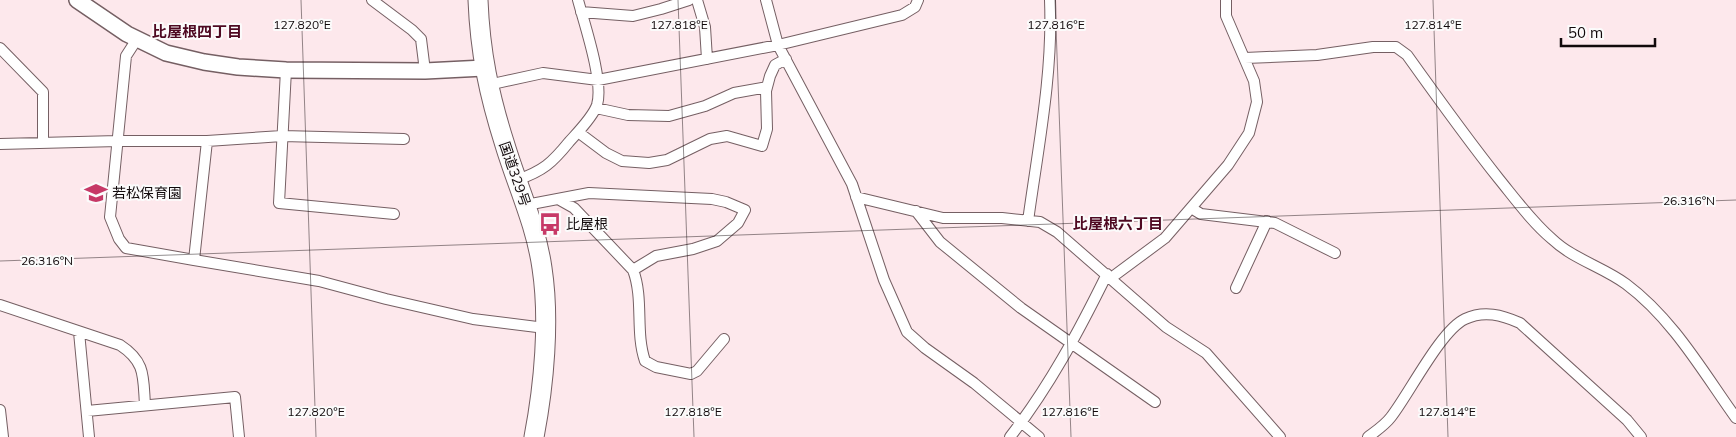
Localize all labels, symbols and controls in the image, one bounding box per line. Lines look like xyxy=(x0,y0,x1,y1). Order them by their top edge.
scale bar xyxy=(1561,15,1655,47)
text: 127.820°E xyxy=(273,17,331,32)
text: 127.818°E xyxy=(650,17,708,32)
text: 127.816°E xyxy=(1027,17,1085,32)
text: 127.814°E xyxy=(1404,17,1462,32)
district label: 比屋根四丁目 xyxy=(152,22,242,41)
text: 50 m xyxy=(1568,23,1603,42)
street label: 国道329号 xyxy=(496,139,534,209)
school or university icon: 若松保育園 xyxy=(83,180,109,206)
place label: 若松保育園 xyxy=(112,184,182,202)
text: 26.316°N xyxy=(1663,193,1715,208)
bus stop icon: 比屋根 xyxy=(537,211,563,237)
district label: 比屋根六丁目 xyxy=(1073,214,1163,233)
place label: 比屋根 xyxy=(566,215,608,233)
text: 26.316°N xyxy=(21,253,73,268)
text: 127.820°E xyxy=(287,404,345,419)
text: 127.818°E xyxy=(664,404,722,419)
text: 127.816°E xyxy=(1041,404,1099,419)
text: 127.814°E xyxy=(1418,404,1476,419)

